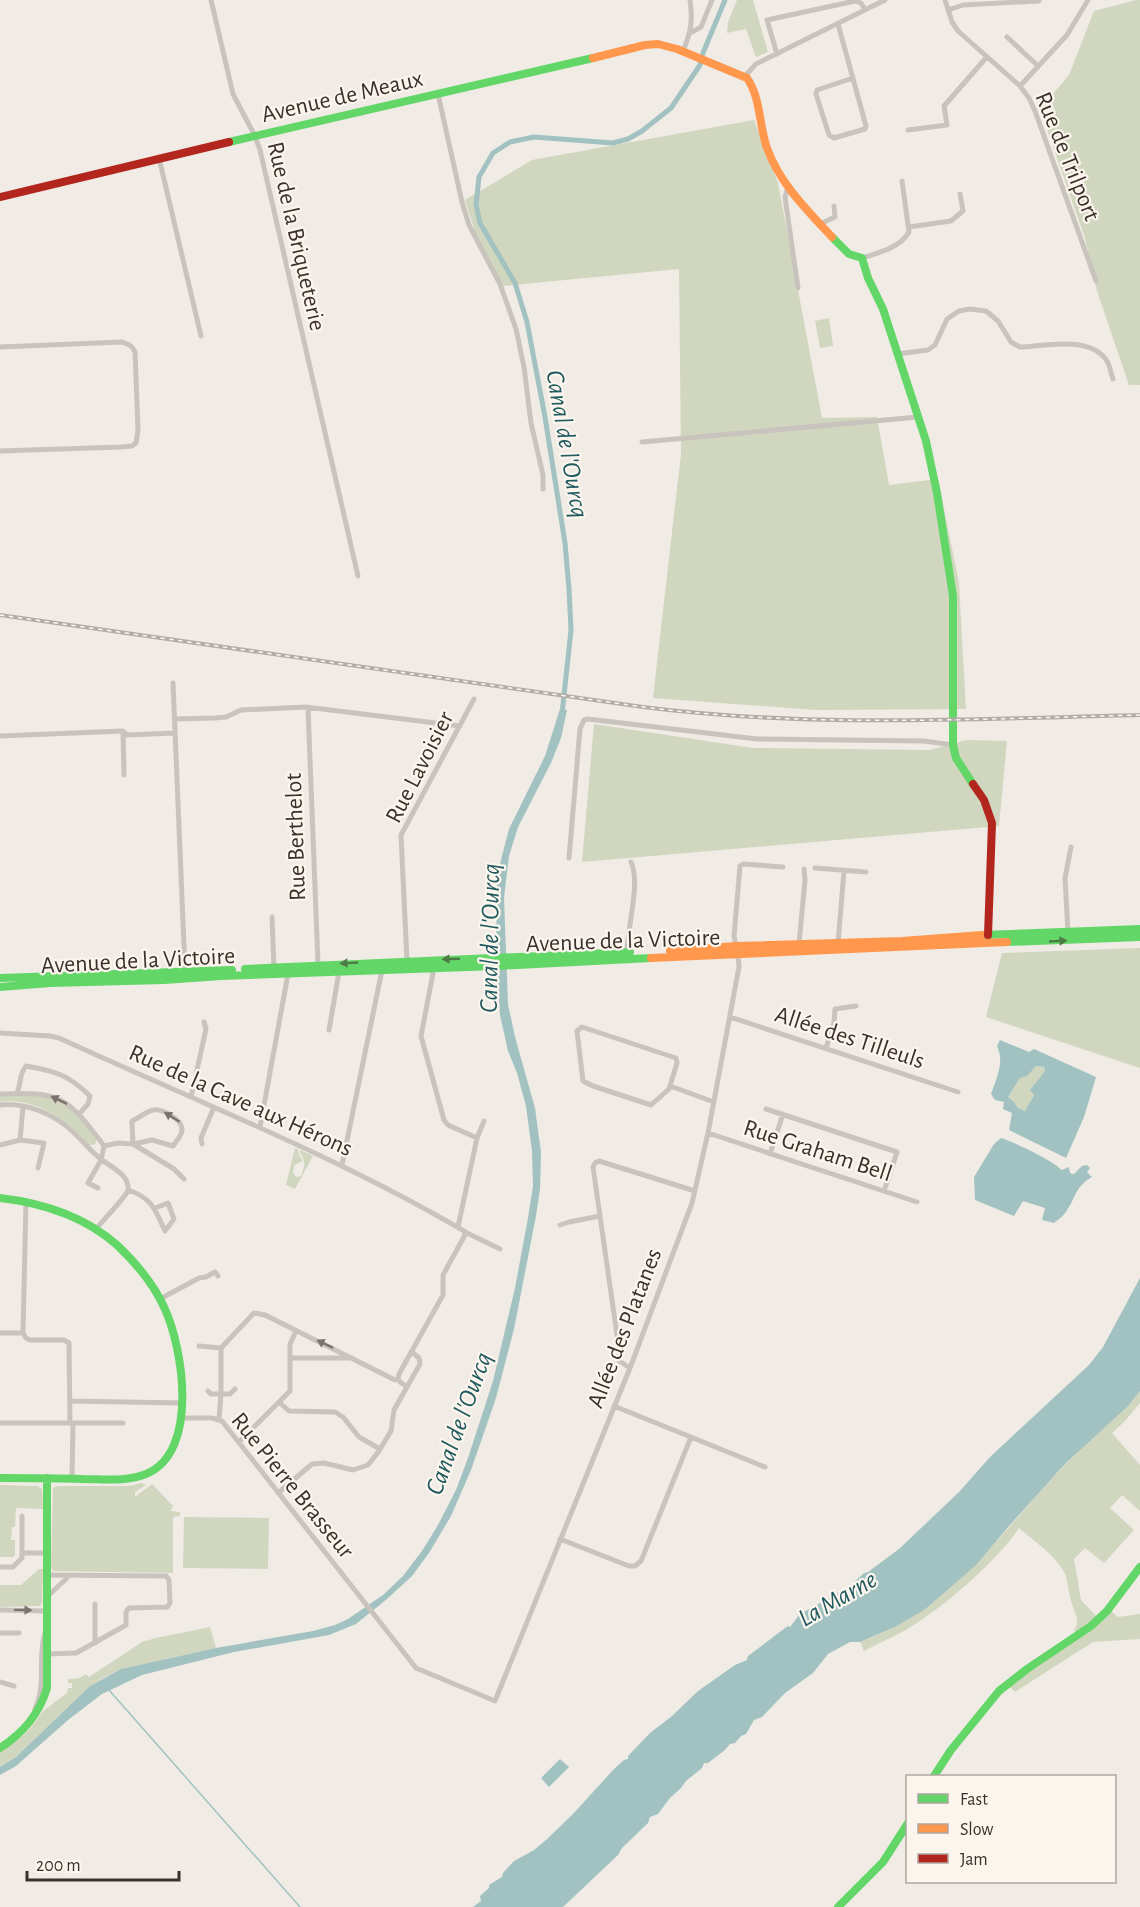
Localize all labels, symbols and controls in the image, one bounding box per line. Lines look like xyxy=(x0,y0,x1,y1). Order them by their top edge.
street label: Avenue de Meaux xyxy=(259,67,426,127)
street label: Rue de Trilport xyxy=(1030,89,1104,224)
street label: Rue de la Briqueterie xyxy=(263,139,329,333)
water label: Canal de l'Ourcq xyxy=(541,368,593,520)
street label: Rue Lavoisier xyxy=(382,708,458,827)
street label: Rue Berthelot xyxy=(282,772,310,901)
water label: Canal de l'Ourcq xyxy=(476,863,504,1013)
street label: Avenue de la Victoire xyxy=(525,926,721,956)
one-way arrow xyxy=(1049,936,1068,945)
street label: Avenue de la Victoire xyxy=(40,944,236,978)
one-way arrow xyxy=(441,954,460,963)
one-way arrow xyxy=(339,959,358,968)
street label: Allée des Tilleuls xyxy=(772,1002,927,1073)
street label: Rue de la Cave aux Hérons xyxy=(125,1041,356,1161)
one-way arrow xyxy=(50,1095,67,1104)
one-way arrow xyxy=(164,1112,180,1123)
street label: Rue Graham Bell xyxy=(740,1116,895,1186)
street label: Allée des Platanes xyxy=(584,1245,666,1411)
one-way arrow xyxy=(316,1340,333,1349)
water label: Canal de l'Ourcq xyxy=(421,1349,497,1498)
street label: Rue Pierre Brasseur xyxy=(226,1408,358,1563)
water label: La Marne xyxy=(794,1566,881,1632)
one-way arrow xyxy=(14,1605,33,1615)
legend xyxy=(906,1775,1116,1883)
text: Fast xyxy=(960,1791,988,1809)
text: Slow xyxy=(960,1821,993,1839)
scale bar xyxy=(27,1844,178,1882)
text: Jam xyxy=(960,1851,988,1869)
text: 200 m xyxy=(36,1857,81,1875)

